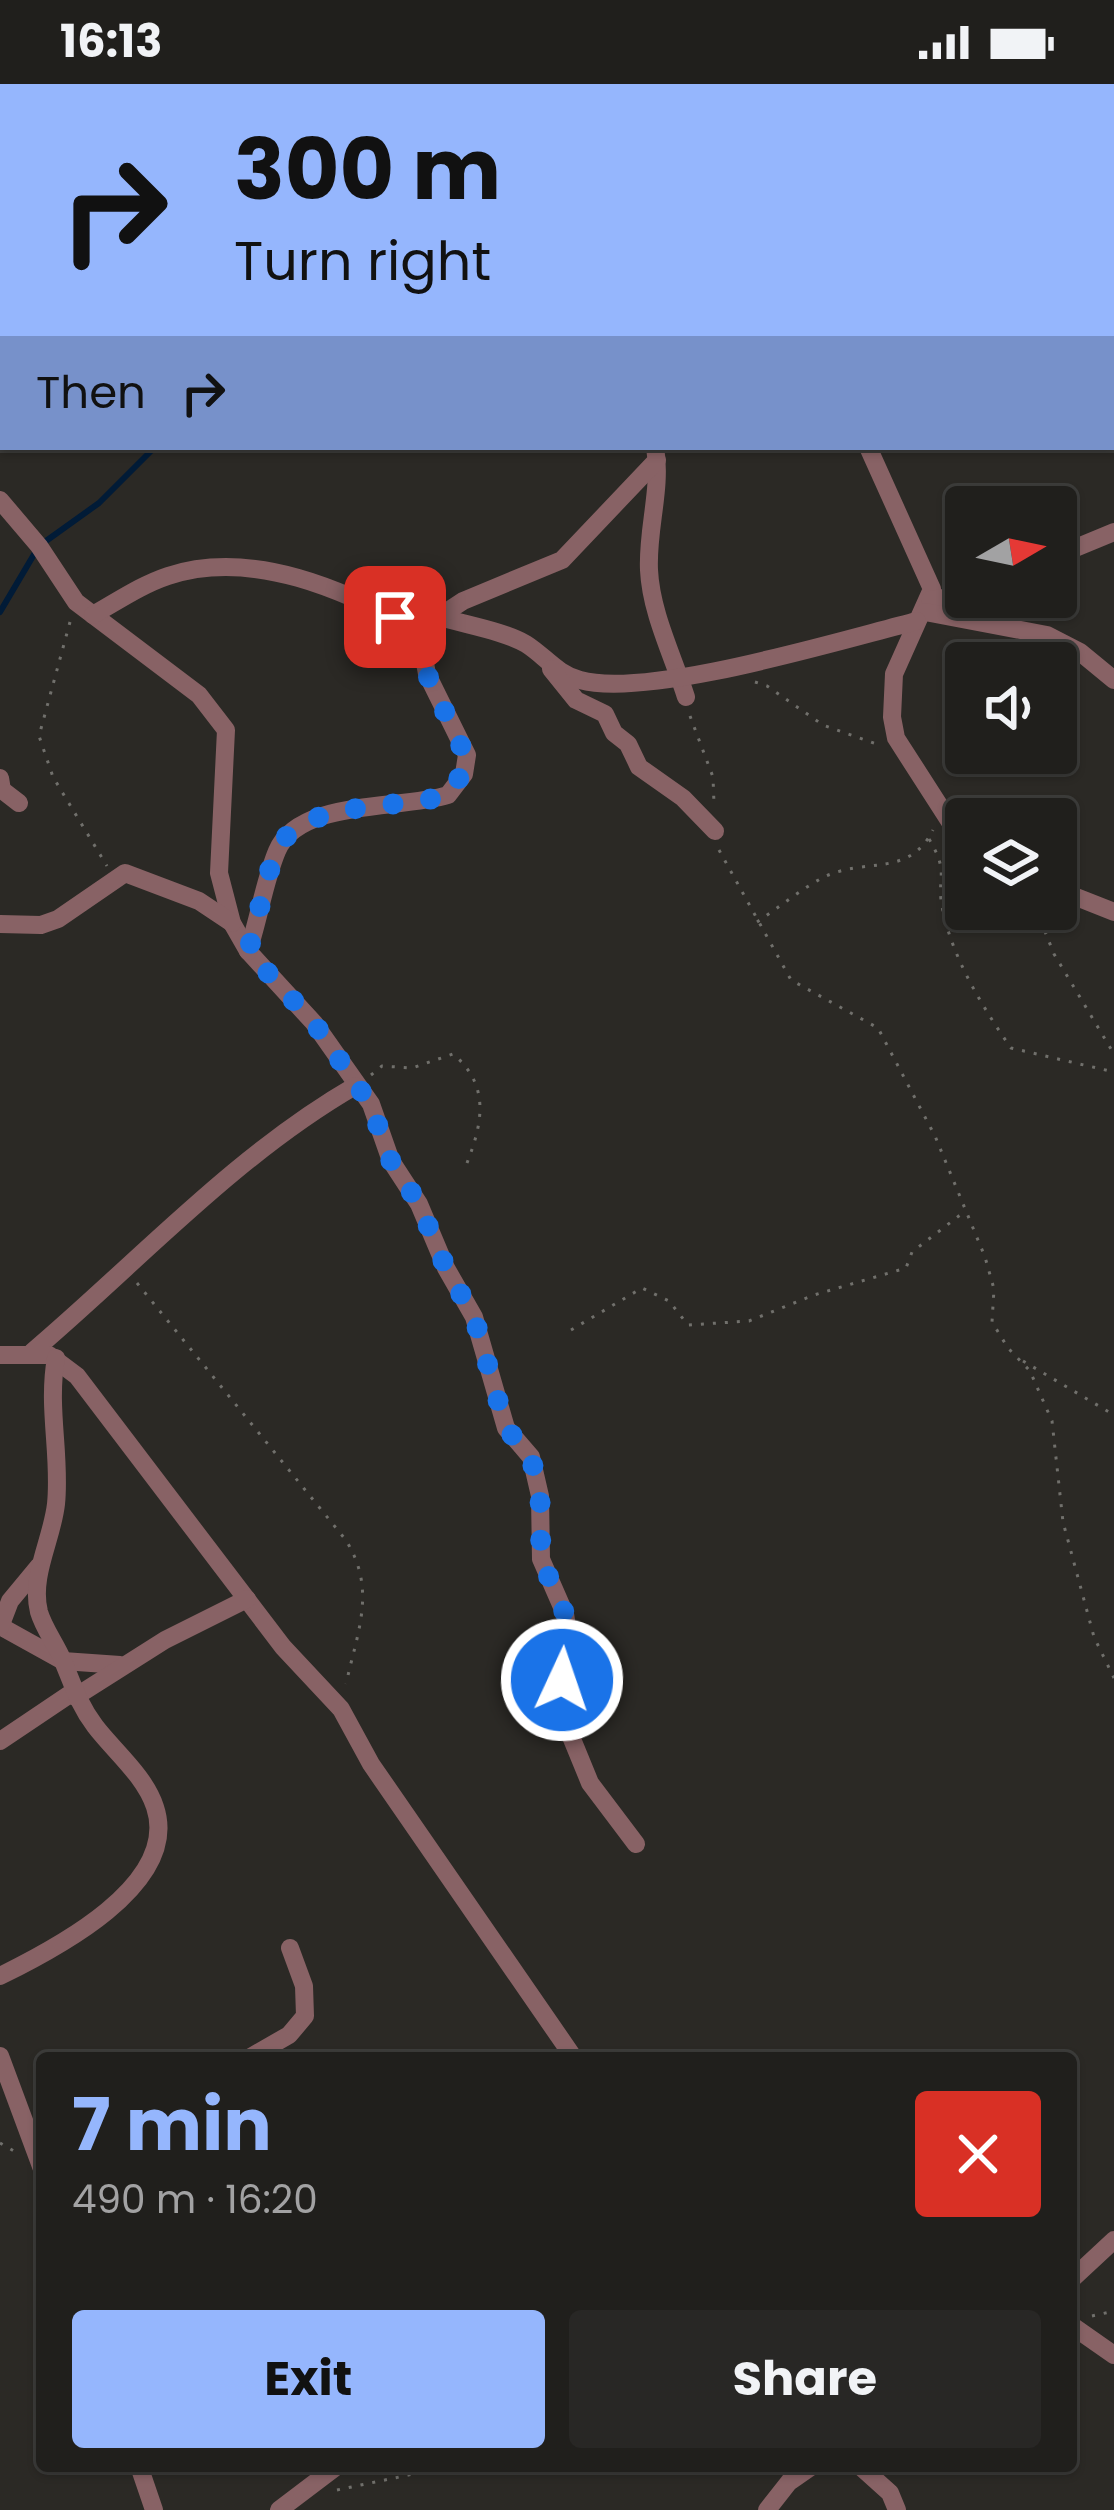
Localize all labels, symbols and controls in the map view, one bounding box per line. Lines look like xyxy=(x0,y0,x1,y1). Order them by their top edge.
text: 16:13 xyxy=(60,10,163,73)
text: 300 m xyxy=(234,111,501,228)
icon: right xyxy=(36,132,192,288)
text: Turn right xyxy=(234,223,491,299)
icon: right xyxy=(170,360,236,426)
text: Then xyxy=(36,361,146,424)
north arrow xyxy=(945,486,1077,618)
map controls xyxy=(945,486,1077,930)
pin xyxy=(344,566,446,668)
icon: arrive xyxy=(362,584,428,650)
button: sound xyxy=(945,642,1077,774)
button: layers xyxy=(945,798,1077,930)
position arrow xyxy=(499,1617,625,1743)
text: 7 min xyxy=(72,2074,272,2175)
button: close xyxy=(915,2091,1041,2217)
text: 490 m · 16:20 xyxy=(72,2172,318,2227)
button: Exit xyxy=(72,2310,545,2448)
button: Share xyxy=(569,2310,1041,2448)

